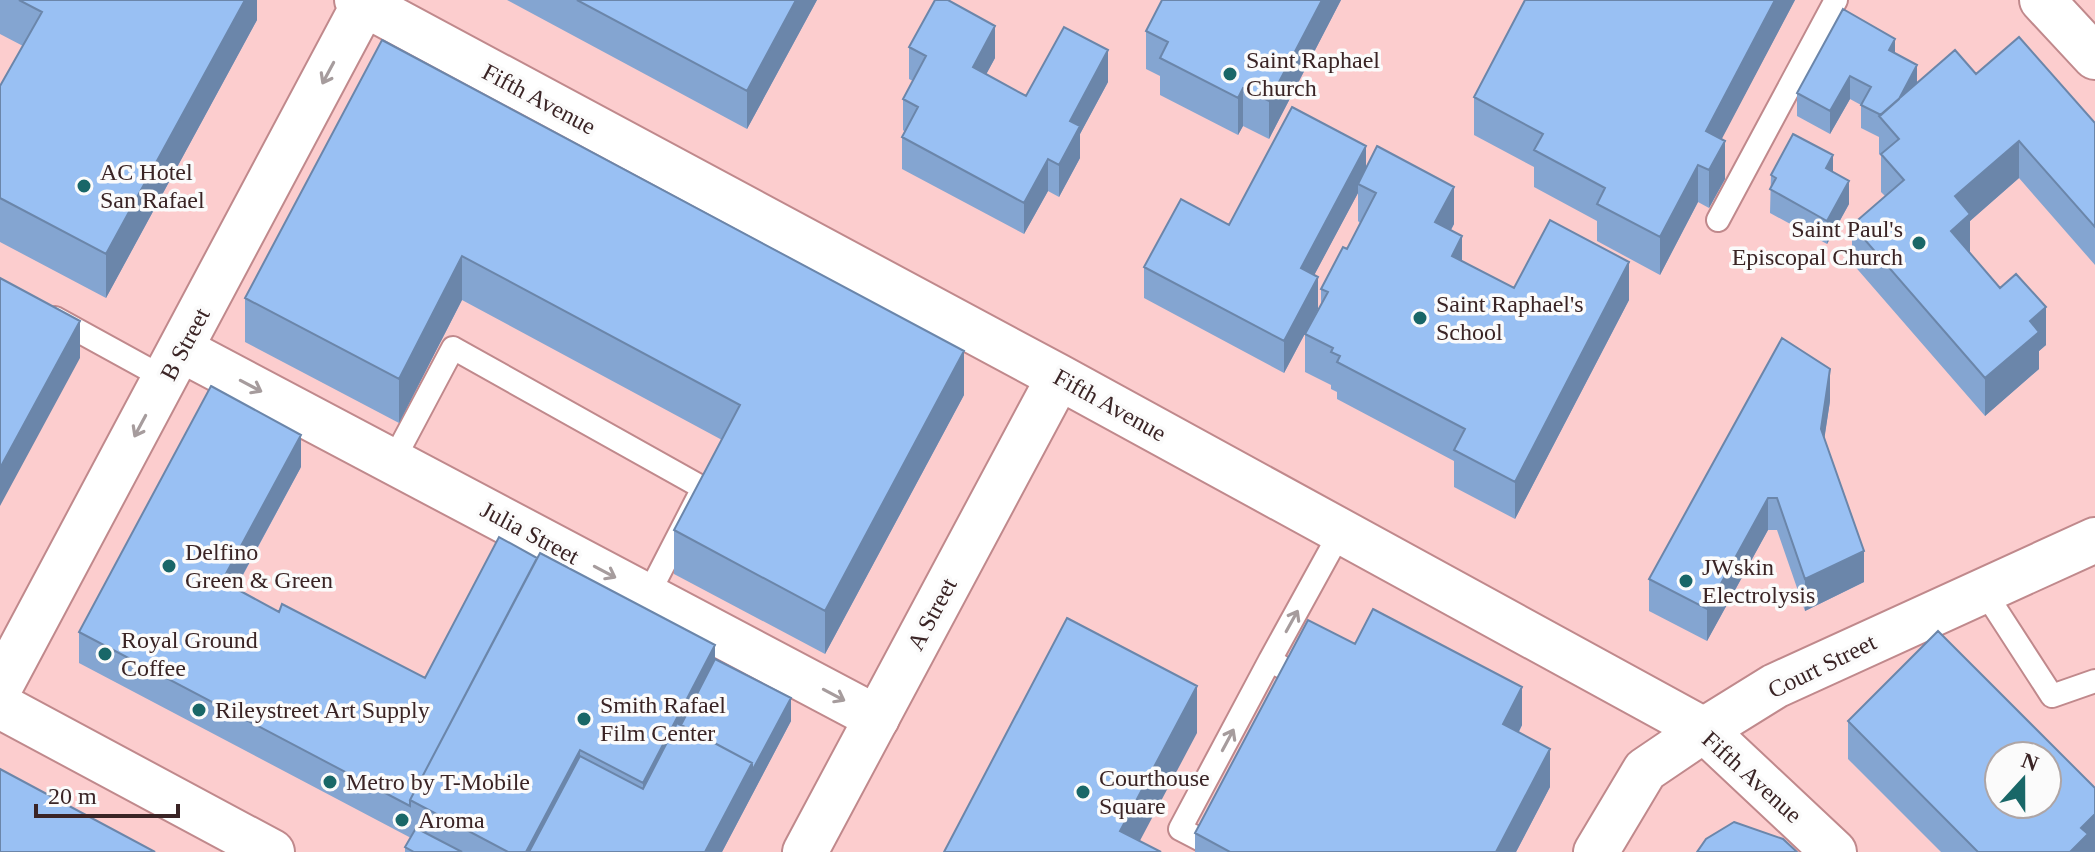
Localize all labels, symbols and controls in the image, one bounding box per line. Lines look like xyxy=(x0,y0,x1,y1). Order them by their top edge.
place label: Saint Raphael Church xyxy=(1246,47,1380,101)
street label: Fifth Avenue xyxy=(478,58,600,140)
one-way arrow xyxy=(319,61,335,84)
marker: Saint Raphael Church xyxy=(1221,65,1239,83)
place label: AC Hotel San Rafael xyxy=(100,159,205,213)
marker: AC Hotel San Rafael xyxy=(75,177,93,195)
place label: Saint Paul's Episcopal Church xyxy=(1732,216,1903,270)
marker: Saint Paul's Episcopal Church xyxy=(1910,234,1928,252)
place label: Saint Raphael's School xyxy=(1436,291,1584,345)
street label: B Street xyxy=(155,303,215,385)
marker: Saint Raphael's School xyxy=(1411,309,1429,327)
street label: Fifth Avenue xyxy=(1049,364,1171,446)
one-way arrow xyxy=(239,379,262,395)
one-way arrow xyxy=(132,414,148,438)
street label: Julia Street xyxy=(477,496,584,570)
place label: Delfino Green & Green xyxy=(185,539,333,593)
place label: JWskin Electrolysis xyxy=(1702,554,1815,608)
marker: Delfino Green & Green xyxy=(160,557,178,575)
one-way arrow xyxy=(593,565,616,581)
marker: JWskin Electrolysis xyxy=(1677,572,1695,590)
street label: A Street xyxy=(902,573,962,655)
one-way arrow xyxy=(1284,610,1300,633)
place label: Royal Ground Coffee xyxy=(121,627,258,681)
street label: Court Street xyxy=(1764,629,1880,703)
marker: Royal Ground Coffee xyxy=(96,645,114,663)
one-way arrow xyxy=(822,688,845,704)
place label: Smith Rafael Film Center xyxy=(600,692,726,746)
place label: Rileystreet Art Supply xyxy=(215,697,430,723)
marker: Rileystreet Art Supply xyxy=(190,701,208,719)
marker: Smith Rafael Film Center xyxy=(575,710,593,728)
street label: Fifth Avenue xyxy=(1697,726,1807,828)
one-way arrow xyxy=(1221,728,1236,752)
north arrow xyxy=(1983,740,2063,820)
text: N xyxy=(2018,747,2042,776)
place label: Courthouse Square xyxy=(1099,765,1210,819)
scale bar xyxy=(36,768,178,818)
place label: Metro by T-Mobile xyxy=(346,769,530,795)
marker: Metro by T-Mobile xyxy=(321,773,339,791)
text: 20 m xyxy=(48,783,97,809)
marker: Courthouse Square xyxy=(1074,783,1092,801)
place label: Aroma xyxy=(418,807,485,833)
marker: Aroma xyxy=(393,811,411,829)

